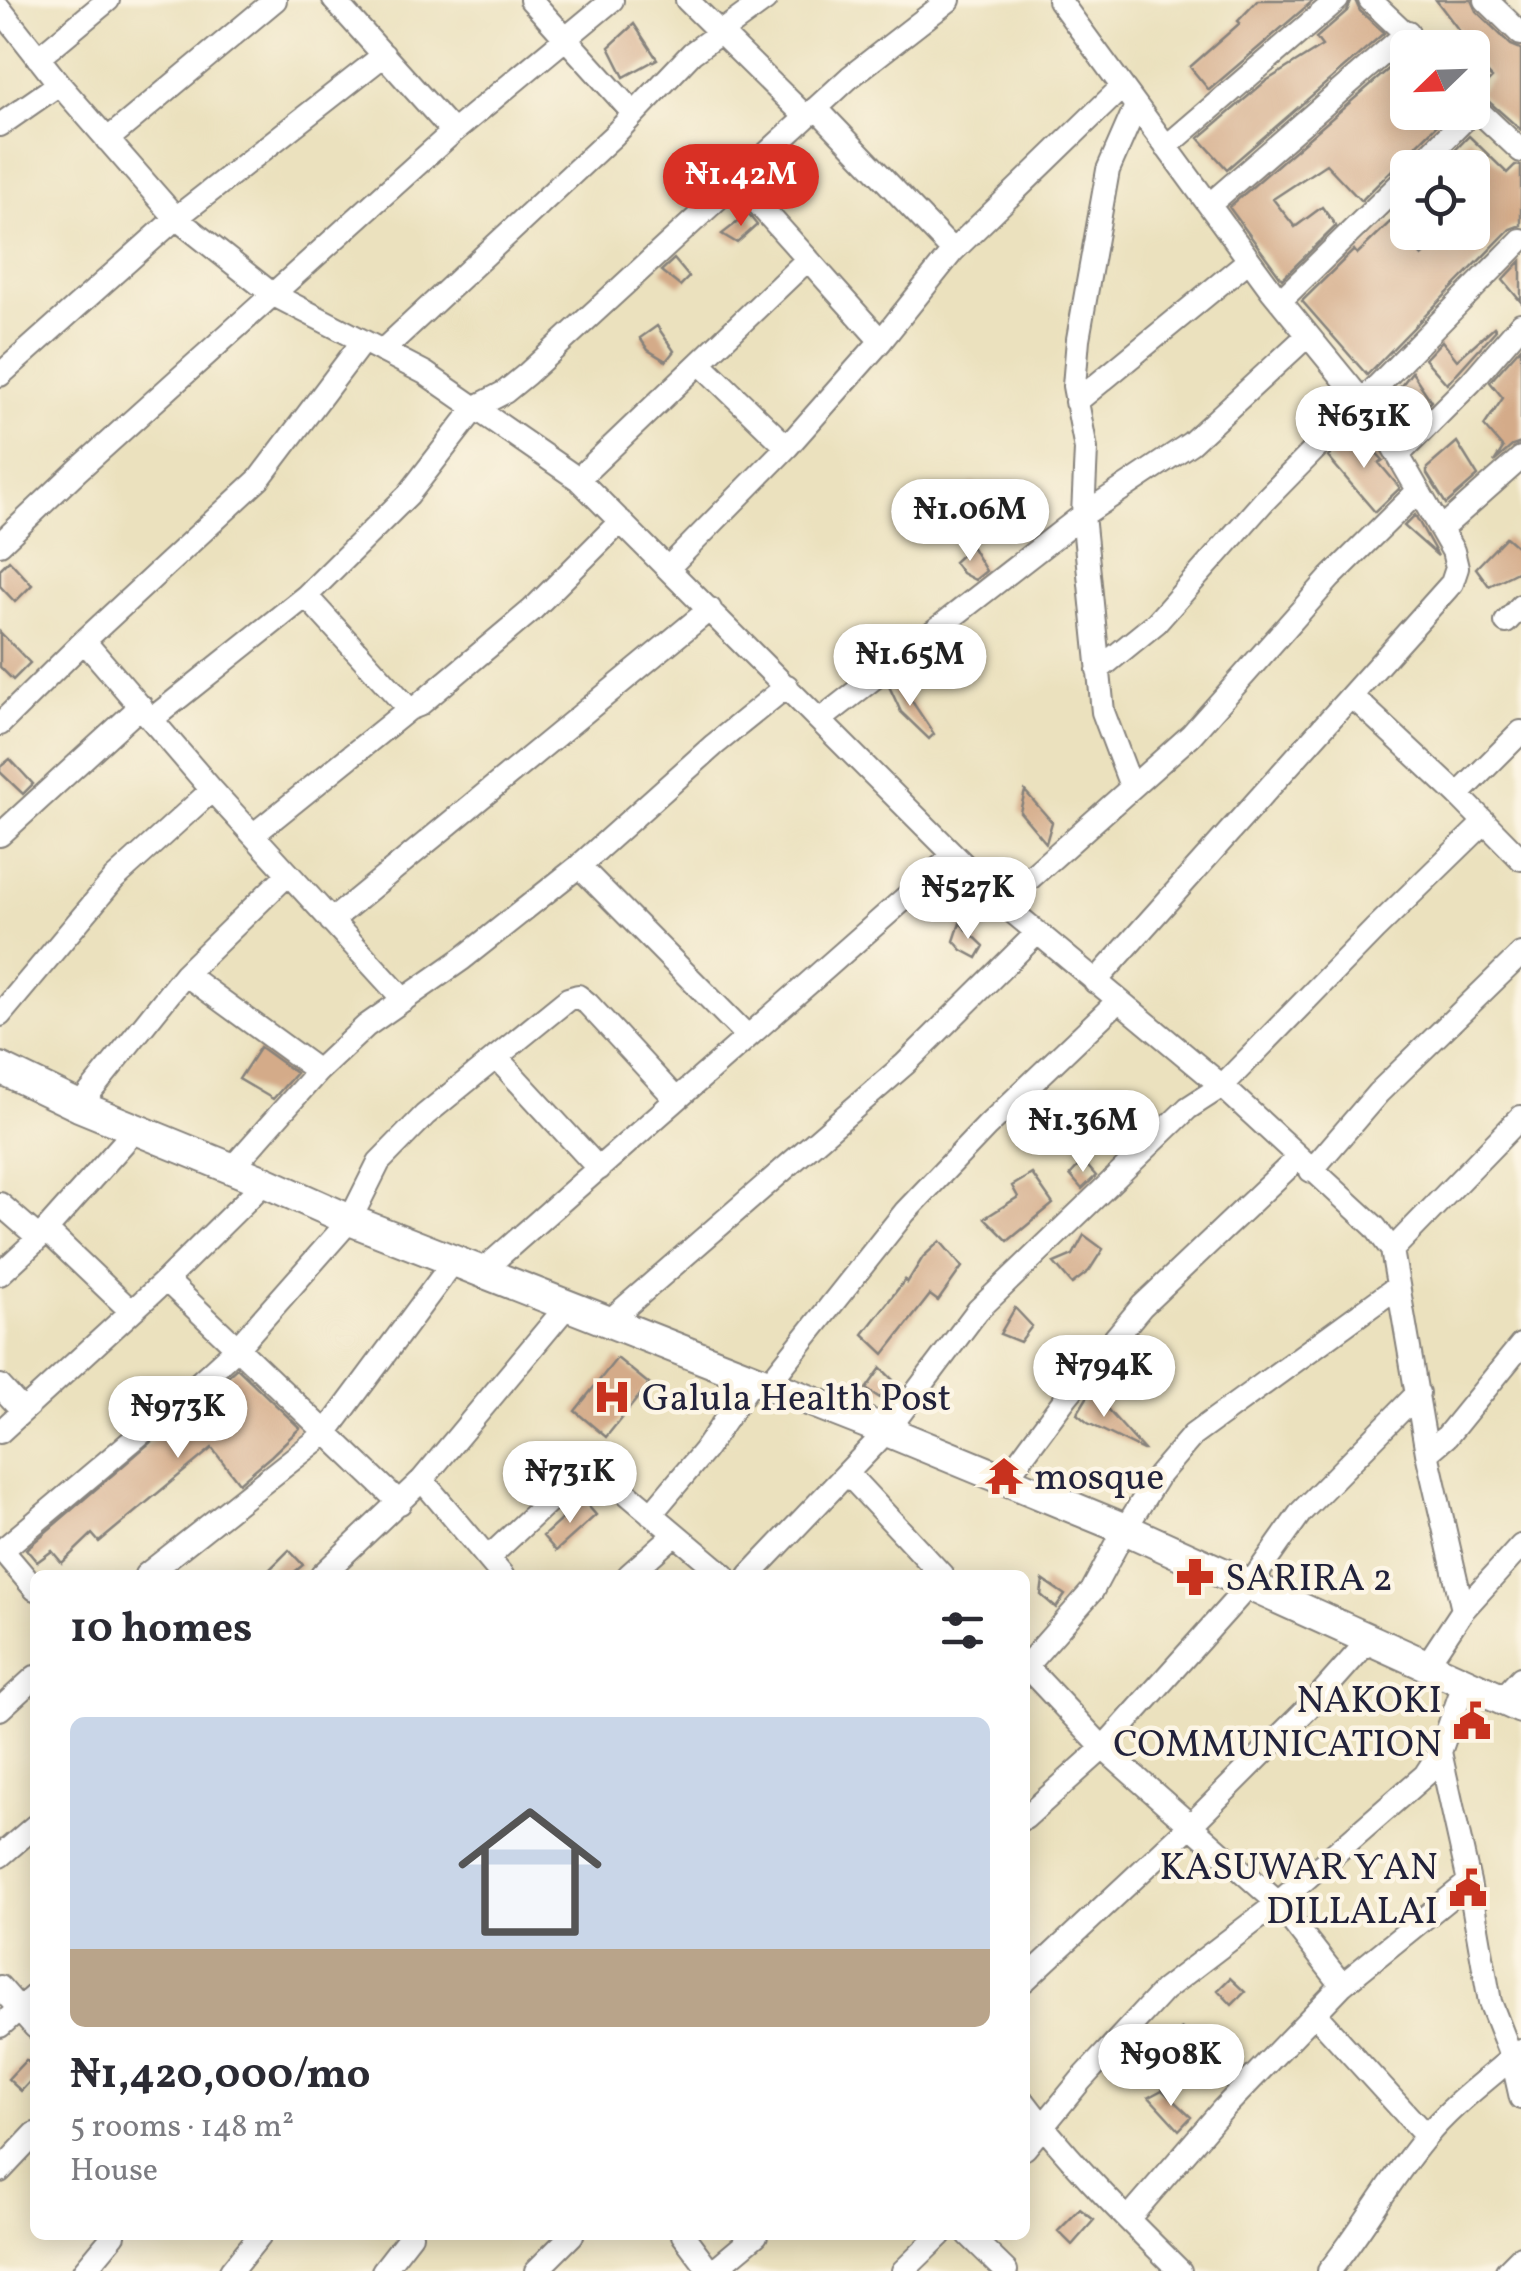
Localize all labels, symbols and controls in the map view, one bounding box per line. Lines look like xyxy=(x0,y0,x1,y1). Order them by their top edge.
north arrow xyxy=(1390,30,1490,130)
map controls xyxy=(1390,30,1490,250)
pin: ₦1.42M xyxy=(660,144,822,229)
button: locate xyxy=(1390,150,1490,250)
text: ₦1.42M xyxy=(685,154,797,198)
pin: ₦631K xyxy=(1294,386,1434,471)
text: ₦631K xyxy=(1318,396,1410,440)
pin: ₦1.06M xyxy=(889,479,1051,564)
text: ₦1.06M xyxy=(913,489,1027,533)
pin: ₦1.65M xyxy=(829,624,991,709)
text: ₦1.65M xyxy=(855,634,965,678)
pin: ₦527K xyxy=(898,857,1038,942)
text: ₦527K xyxy=(921,867,1015,911)
pin: ₦1.36M xyxy=(1002,1090,1164,1175)
text: ₦1.36M xyxy=(1028,1100,1138,1144)
pin: ₦794K xyxy=(1034,1335,1174,1420)
text: ₦794K xyxy=(1055,1345,1153,1389)
place label: Galula Health Post xyxy=(642,1374,951,1427)
pin: ₦973K xyxy=(108,1376,248,1461)
hospital icon: Galula Health Post xyxy=(591,1376,633,1418)
text: ₦973K xyxy=(130,1386,226,1430)
pin: ₦731K xyxy=(500,1441,640,1526)
text: ₦731K xyxy=(525,1451,615,1495)
place label: mosque xyxy=(1034,1453,1164,1506)
temple icon: mosque xyxy=(983,1455,1025,1497)
place label: SARIRA 2 xyxy=(1225,1554,1393,1607)
pharmacy icon: SARIRA 2 xyxy=(1174,1556,1216,1598)
text: 10 homes xyxy=(70,1601,253,1660)
icon: filters xyxy=(935,1603,990,1658)
place label: NAKOKI COMMUNICATION xyxy=(1113,1676,1442,1773)
public building icon: NAKOKI COMMUNICATION xyxy=(1451,1700,1493,1742)
icon: home xyxy=(440,1782,620,1962)
place label: KASUWAR ƳAN DILLALAI xyxy=(1160,1843,1438,1940)
public building icon: KASUWAR ƳAN DILLALAI xyxy=(1447,1867,1489,1909)
pin: ₦908K xyxy=(1101,2024,1241,2109)
text: ₦908K xyxy=(1120,2034,1222,2078)
text: ₦1,420,000/mo xyxy=(70,2047,371,2106)
text: 5 rooms · 148 m² xyxy=(70,2106,294,2150)
text: House xyxy=(70,2150,158,2194)

